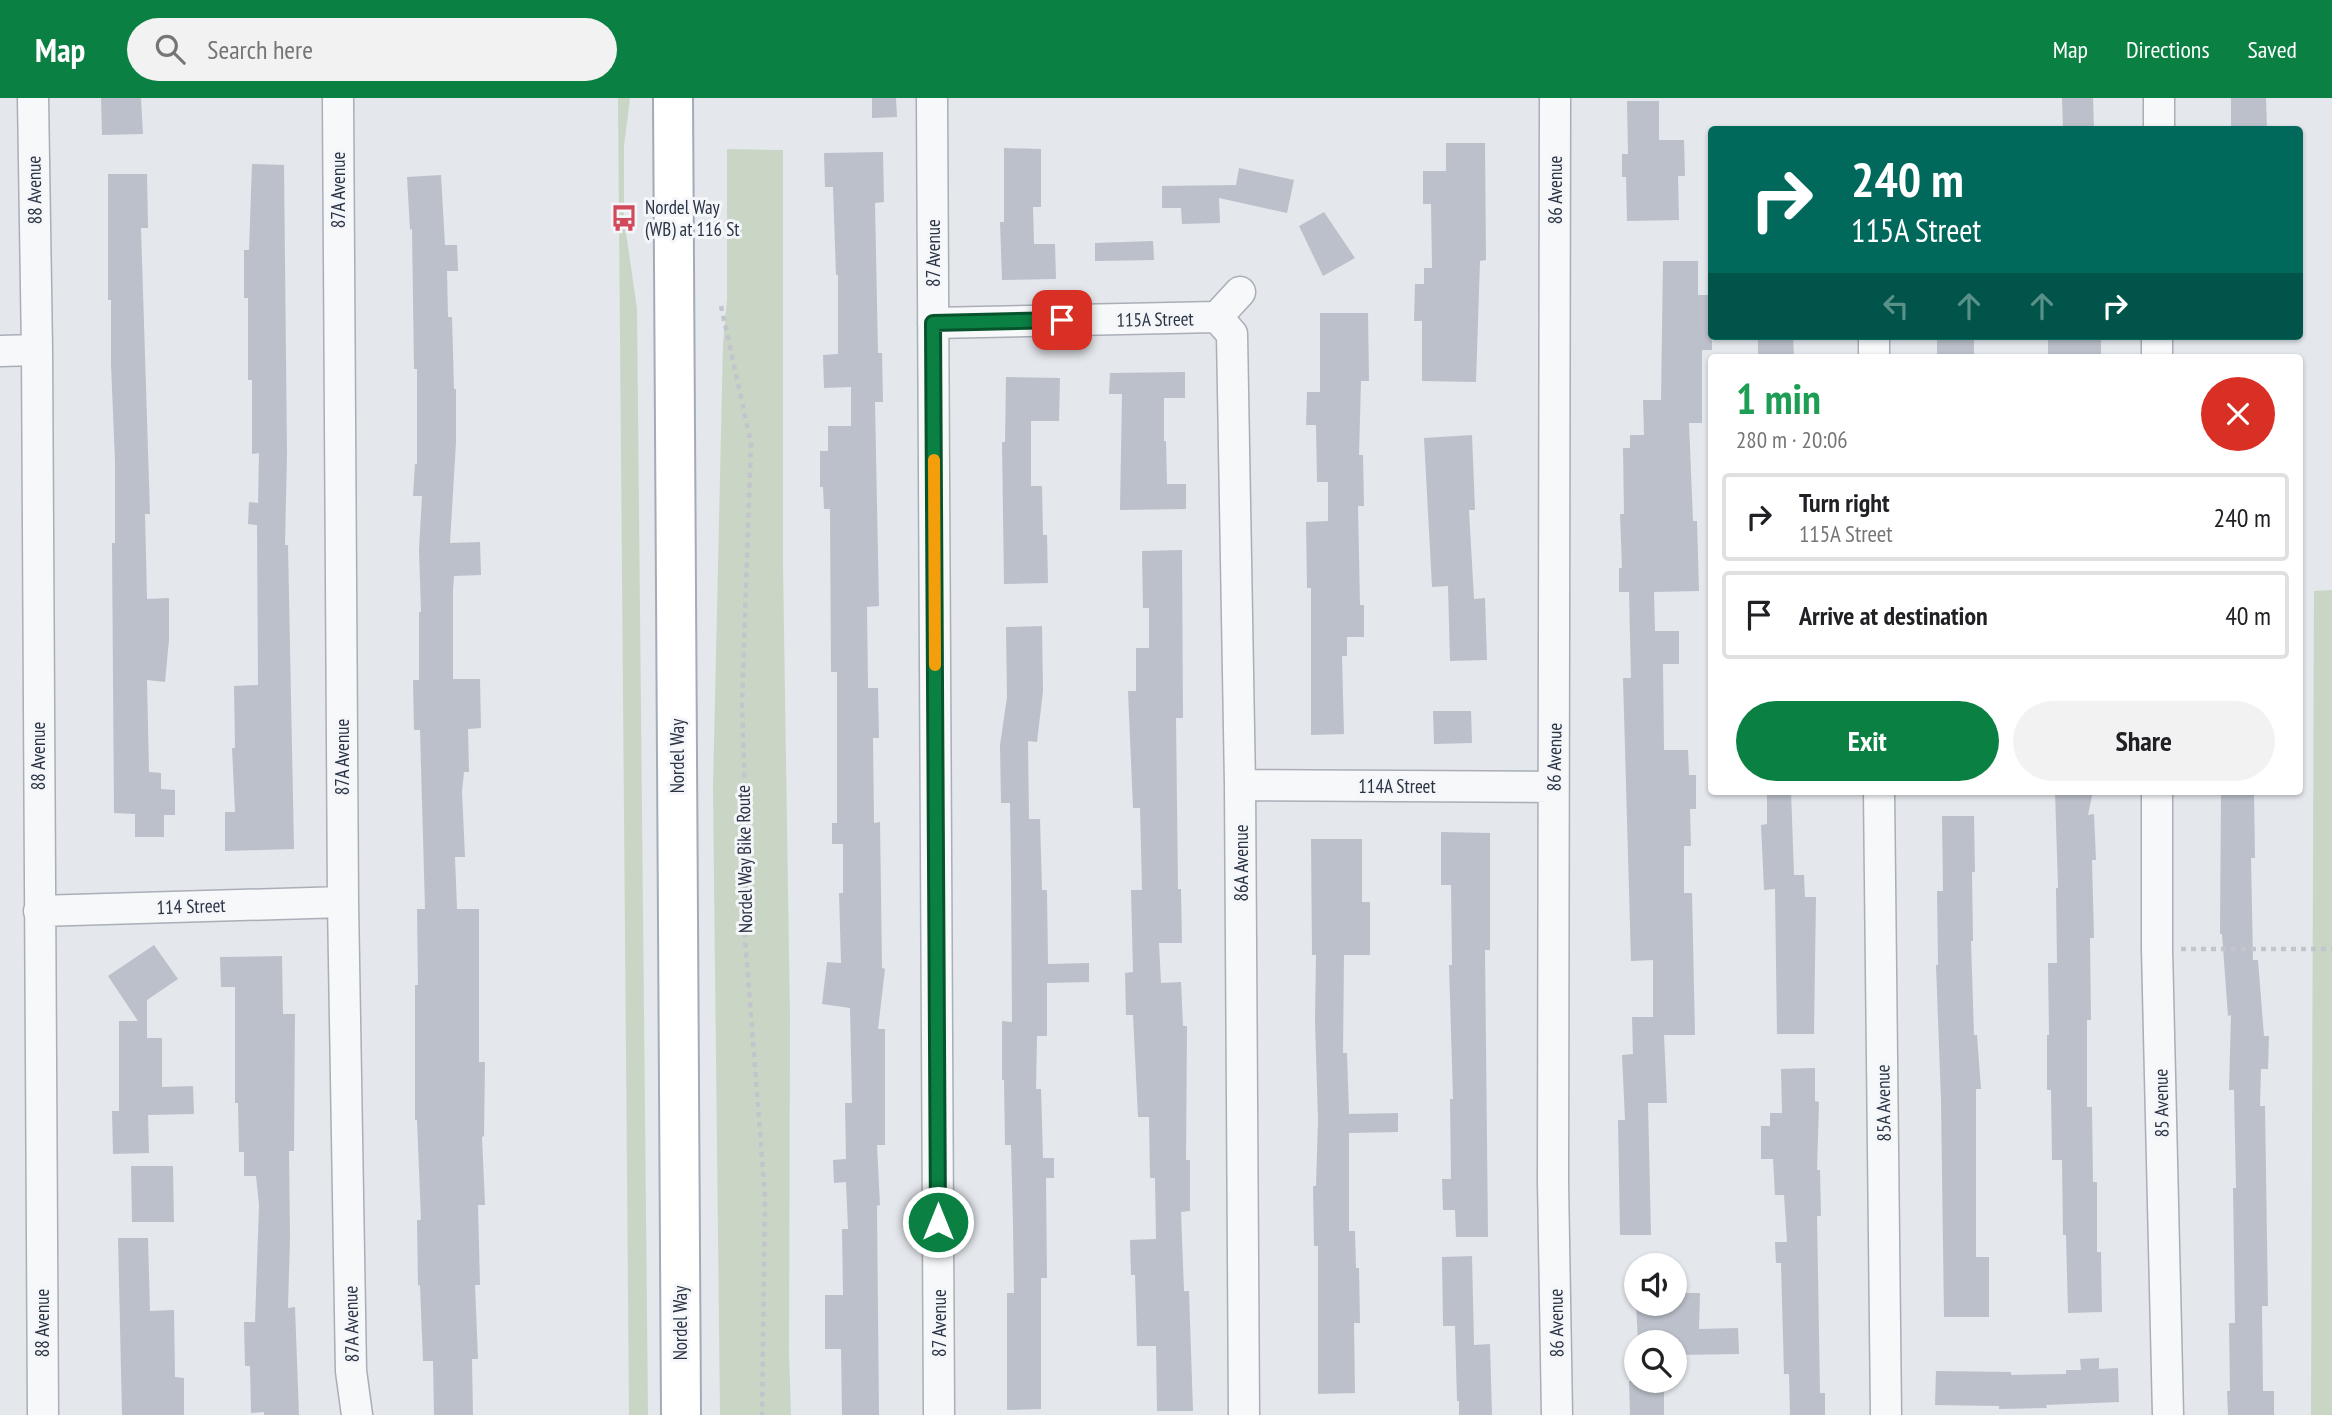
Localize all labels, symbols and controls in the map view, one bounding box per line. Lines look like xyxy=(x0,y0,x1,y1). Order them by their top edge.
search box xyxy=(127,18,617,81)
text: Map xyxy=(35,28,85,71)
icon: search xyxy=(151,30,189,68)
text: Search here xyxy=(207,33,313,66)
text: Map xyxy=(2053,34,2088,65)
text: Directions xyxy=(2126,34,2210,65)
text: Saved xyxy=(2248,34,2297,65)
text: 240 m xyxy=(1851,147,1964,211)
street label: 87A Avenue xyxy=(326,152,350,228)
icon: right xyxy=(1736,154,1827,245)
street label: 88 Avenue xyxy=(21,155,47,225)
street label: 86 Avenue xyxy=(1543,156,1567,224)
place label: Nordel Way (WB) at 116 St xyxy=(645,195,740,241)
bus stop icon: Nordel Way (WB) at 116 St xyxy=(609,203,639,233)
text: 115A Street xyxy=(1851,209,1981,251)
street label: 87 Avenue xyxy=(921,219,945,287)
icon: left xyxy=(1877,287,1915,325)
icon: ahead xyxy=(1950,287,1988,325)
icon: ahead xyxy=(2023,287,2061,325)
icon: right xyxy=(2096,287,2134,325)
pin xyxy=(1032,290,1092,350)
icon: arrive xyxy=(1043,301,1081,339)
street label: 115A Street xyxy=(1116,306,1195,332)
text: 1 min xyxy=(1736,371,1821,426)
button: close xyxy=(2201,377,2275,451)
text: 280 m · 20:06 xyxy=(1736,425,1848,454)
text: Turn right xyxy=(1799,486,1890,519)
icon: right xyxy=(1740,498,1778,536)
text: 240 m xyxy=(2213,501,2271,534)
text: 115A Street xyxy=(1799,519,1893,548)
icon: arrive xyxy=(1740,596,1778,634)
text: Arrive at destination xyxy=(1799,599,1988,632)
text: 40 m xyxy=(2225,599,2271,632)
button: Exit xyxy=(1736,701,1999,781)
button: Share xyxy=(2013,701,2275,781)
street label: Nordel Way xyxy=(665,718,689,793)
street label: 87A Avenue xyxy=(330,719,354,795)
street label: 88 Avenue xyxy=(26,722,50,790)
street label: 86 Avenue xyxy=(1541,722,1567,792)
street label: 114A Street xyxy=(1358,774,1436,798)
street label: Nordel Way Bike Route xyxy=(731,785,757,933)
street label: 86A Avenue xyxy=(1229,824,1253,902)
street label: 114 Street xyxy=(156,893,227,919)
street label: 85A Avenue xyxy=(1870,1064,1896,1142)
street label: 85 Avenue xyxy=(2148,1068,2174,1138)
position arrow xyxy=(901,1185,975,1259)
map controls xyxy=(1624,1253,1687,1393)
button: sound xyxy=(1624,1253,1687,1316)
street label: 87A Avenue xyxy=(338,1285,364,1363)
street label: Nordel Way xyxy=(668,1285,692,1360)
street label: 86 Avenue xyxy=(1543,1288,1569,1358)
street label: 88 Avenue xyxy=(30,1289,54,1357)
street label: 87 Avenue xyxy=(927,1289,951,1357)
button: search xyxy=(1624,1330,1687,1393)

